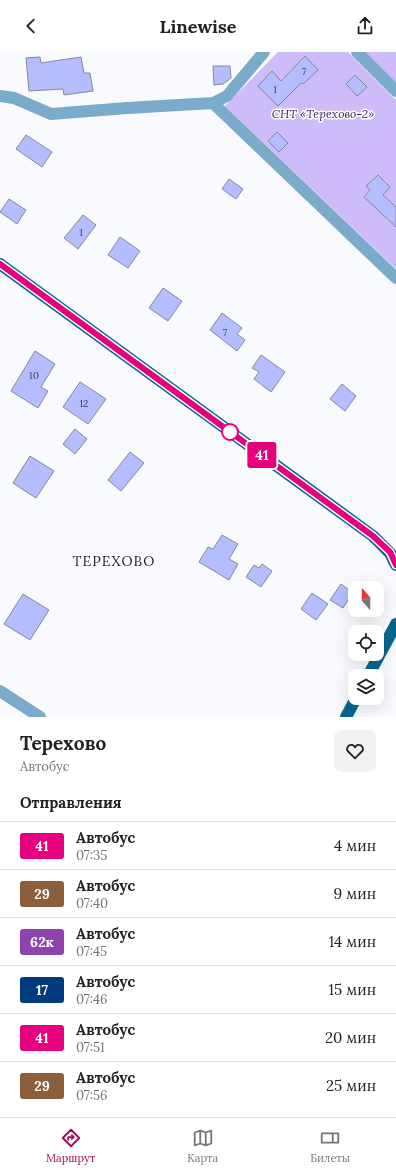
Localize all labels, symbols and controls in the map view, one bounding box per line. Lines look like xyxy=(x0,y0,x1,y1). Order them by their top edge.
icon: back xyxy=(20,15,42,37)
text: Linewise xyxy=(160,15,236,38)
icon: share xyxy=(354,15,376,37)
house number: 7 xyxy=(302,65,307,78)
house number: 1 xyxy=(273,83,277,96)
park label: СНТ «Терехово-2» xyxy=(272,106,374,121)
house number: 1 xyxy=(79,226,83,239)
house number: 7 xyxy=(223,326,228,339)
house number: 10 xyxy=(29,369,39,382)
house number: 12 xyxy=(79,397,89,410)
unlabelled marker xyxy=(221,423,239,441)
line badge: 41 xyxy=(244,442,280,468)
text: 41 xyxy=(255,446,269,464)
district label: ТЕРЕХОВО xyxy=(73,552,155,570)
north arrow xyxy=(348,581,384,617)
map controls xyxy=(348,581,384,705)
button: locate xyxy=(348,625,384,661)
button: layers xyxy=(348,669,384,705)
button: heart xyxy=(334,730,376,772)
text: Терехово xyxy=(20,731,106,755)
text: Автобус xyxy=(20,758,70,775)
text: Отправления xyxy=(20,793,122,812)
text: Автобус xyxy=(76,828,135,847)
text: 4 мин xyxy=(334,836,376,855)
text: 41 xyxy=(35,837,49,855)
text: 07:35 xyxy=(76,847,107,864)
text: Автобус xyxy=(76,876,135,895)
text: 9 мин xyxy=(334,884,376,903)
text: 29 xyxy=(34,885,50,903)
text: 07:40 xyxy=(76,895,108,912)
text: Автобус xyxy=(76,924,135,943)
text: 14 мин xyxy=(329,932,376,951)
text: 62к xyxy=(30,933,54,951)
text: 07:45 xyxy=(76,943,107,960)
text: Автобус xyxy=(76,972,135,991)
text: 15 мин xyxy=(329,980,376,999)
text: 17 xyxy=(36,981,48,999)
text: 07:46 xyxy=(76,991,108,1008)
text: Автобус xyxy=(76,1020,135,1039)
text: 20 мин xyxy=(325,1028,376,1047)
text: 41 xyxy=(35,1029,49,1047)
text: 07:51 xyxy=(76,1039,105,1056)
text: Автобус xyxy=(76,1068,135,1087)
text: 25 мин xyxy=(326,1076,376,1095)
text: 29 xyxy=(34,1077,50,1095)
text: 07:56 xyxy=(76,1087,108,1104)
tab: Маршрут xyxy=(46,1127,95,1165)
tab: Карта xyxy=(187,1127,218,1165)
tab: Билеты xyxy=(310,1127,350,1165)

